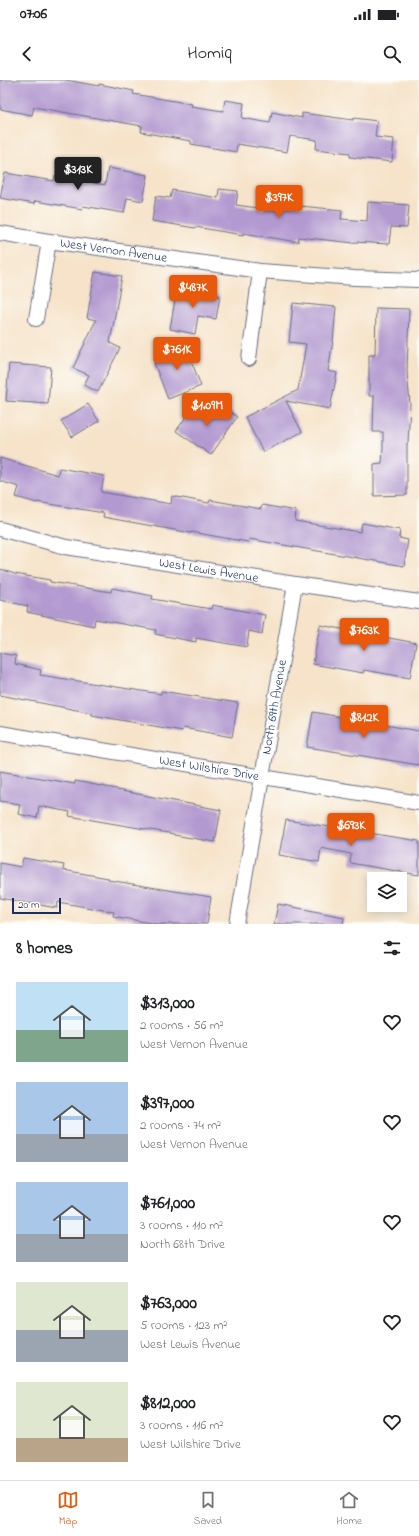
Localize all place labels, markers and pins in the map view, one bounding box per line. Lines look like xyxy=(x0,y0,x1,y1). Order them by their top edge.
pin: $313K xyxy=(50,157,106,191)
pin: $397K xyxy=(251,185,307,219)
pin: $487K xyxy=(165,275,221,309)
pin: $761K xyxy=(149,337,205,371)
pin: $1.09M xyxy=(174,393,240,427)
pin: $763K xyxy=(336,618,392,652)
pin: $812K xyxy=(336,705,392,739)
pin: $693K xyxy=(323,813,379,847)

